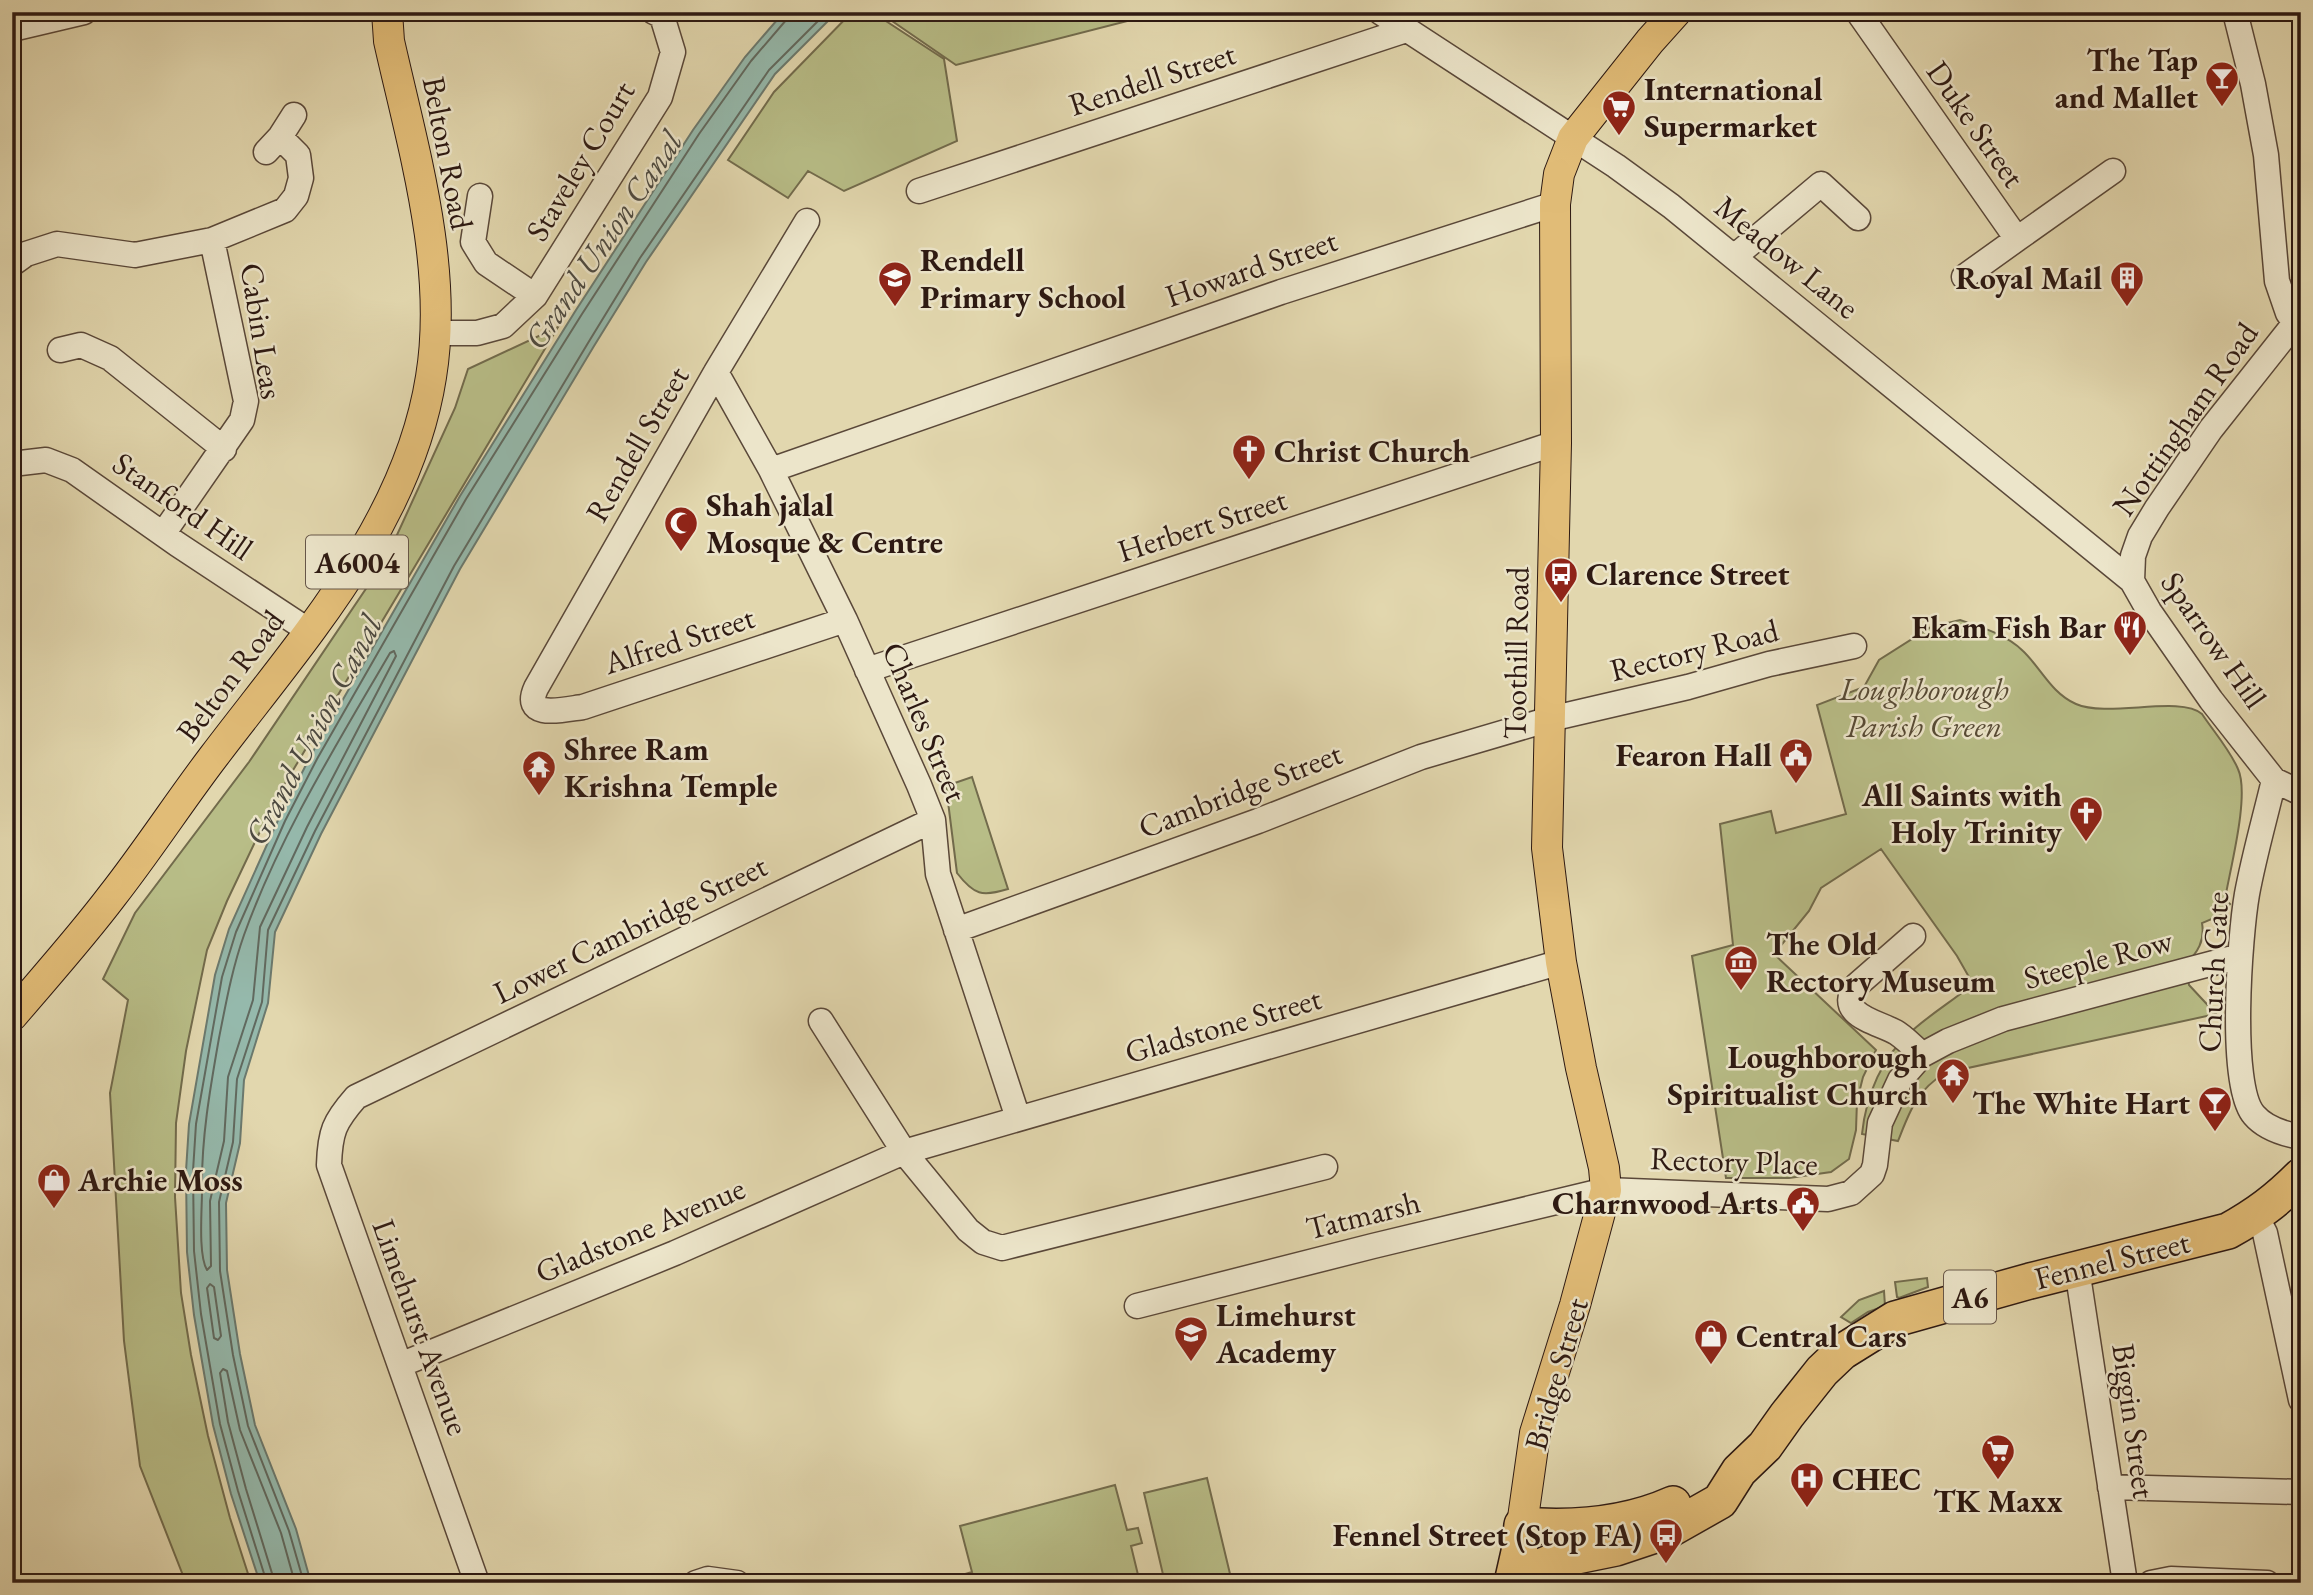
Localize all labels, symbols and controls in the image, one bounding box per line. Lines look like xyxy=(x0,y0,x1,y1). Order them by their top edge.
street label: Rendell Street xyxy=(1063,32,1241,126)
place label: The Tap and Mallet xyxy=(2055,39,2198,118)
street label: Duke Street xyxy=(1917,52,2035,196)
bar icon: The Tap and Mallet xyxy=(2203,59,2241,108)
place label: International Supermarket xyxy=(1644,68,1823,147)
street label: Belton Road xyxy=(413,73,484,234)
street label: Staveley Court xyxy=(516,73,644,249)
supermarket icon: International Supermarket xyxy=(1600,88,1638,137)
water label: Grand Union Canal xyxy=(514,121,693,358)
street label: Meadow Lane xyxy=(1706,186,1868,328)
street label: Howard Street xyxy=(1160,219,1342,317)
place label: Rendell Primary School xyxy=(920,239,1126,318)
place label: Royal Mail xyxy=(1955,257,2102,299)
school or university icon: Rendell Primary School xyxy=(876,259,914,308)
building icon: Royal Mail xyxy=(2108,259,2146,308)
street label: Cabin Leas xyxy=(231,260,293,402)
street label: Nottingham Road xyxy=(2103,313,2268,524)
street label: Rendell Street xyxy=(576,359,698,529)
place label: Christ Church xyxy=(1274,430,1470,472)
church icon: Christ Church xyxy=(1230,432,1268,481)
street label: Stanford Hill xyxy=(105,442,262,570)
street label: Herbert Street xyxy=(1112,478,1292,572)
place label: Shah jalal Mosque & Centre xyxy=(706,484,943,563)
mosque icon: Shah jalal Mosque & Centre xyxy=(662,504,700,553)
road number: A6004 xyxy=(306,536,408,589)
place label: Clarence Street xyxy=(1586,553,1789,595)
bus stop icon: Clarence Street xyxy=(1542,555,1580,604)
street label: Sparrow Hill xyxy=(2152,563,2277,717)
street label: Toothill Road xyxy=(1493,565,1539,740)
street label: Alfred Street xyxy=(597,596,760,684)
street label: Belton Road xyxy=(167,601,294,751)
water label: Grand Union Canal xyxy=(234,606,393,853)
place label: Ekam Fish Bar xyxy=(1912,606,2107,648)
restaurant icon: Ekam Fish Bar xyxy=(2111,608,2149,657)
street label: Rectory Road xyxy=(1605,609,1783,691)
street label: Charles Street xyxy=(872,636,978,808)
park label: Loughborough Parish Green xyxy=(1838,668,2009,747)
place label: Shree Ram Krishna Temple xyxy=(564,728,778,807)
street label: Cambridge Street xyxy=(1132,732,1348,848)
place label: Fearon Hall xyxy=(1616,734,1772,776)
public building icon: Fearon Hall xyxy=(1777,736,1815,785)
temple icon: Shree Ram Krishna Temple xyxy=(520,748,558,797)
place label: All Saints with Holy Trinity xyxy=(1861,774,2063,853)
church icon: All Saints with Holy Trinity xyxy=(2067,794,2105,843)
street label: Lower Cambridge Street xyxy=(486,844,774,1014)
street label: Church Gate xyxy=(2188,890,2238,1054)
street label: Steeple Row xyxy=(2019,919,2178,999)
place label: The Old Rectory Museum xyxy=(1766,923,1996,1002)
museum icon: The Old Rectory Museum xyxy=(1722,943,1760,992)
street label: Gladstone Street xyxy=(1120,977,1326,1073)
place label: Loughborough Spiritualist Church xyxy=(1667,1036,1928,1115)
temple icon: Loughborough Spiritualist Church xyxy=(1934,1056,1972,1105)
place label: The White Hart xyxy=(1972,1082,2190,1124)
bar icon: The White Hart xyxy=(2196,1084,2234,1133)
street label: Rectory Place xyxy=(1649,1137,1819,1185)
place label: Archie Moss xyxy=(77,1159,243,1201)
shop icon: Archie Moss xyxy=(35,1161,73,1210)
street label: Gladstone Avenue xyxy=(529,1167,751,1293)
street label: Tatmarsh xyxy=(1302,1181,1424,1249)
place label: Charnwood Arts xyxy=(1552,1182,1778,1224)
public building icon: Charnwood Arts xyxy=(1784,1184,1822,1233)
street label: Limehurst Avenue xyxy=(363,1213,479,1441)
street label: Fennel Street xyxy=(2030,1220,2194,1300)
road number: A6 xyxy=(1944,1270,1996,1324)
street label: Bridge Street xyxy=(1514,1293,1598,1455)
place label: Limehurst Academy xyxy=(1215,1294,1356,1373)
school or university icon: Limehurst Academy xyxy=(1172,1314,1210,1363)
place label: Central Cars xyxy=(1736,1315,1907,1357)
shop icon: Central Cars xyxy=(1692,1317,1730,1366)
street label: Biggin Street xyxy=(2102,1341,2166,1501)
supermarket icon: TK Maxx xyxy=(1979,1432,2017,1481)
place label: CHEC xyxy=(1832,1458,1921,1500)
hospital icon: CHEC xyxy=(1788,1460,1826,1509)
place label: TK Maxx xyxy=(1933,1480,2063,1522)
place label: Fennel Street (Stop FA) xyxy=(1332,1514,1642,1556)
bus stop icon: Fennel Street (Stop FA) xyxy=(1647,1516,1685,1565)

